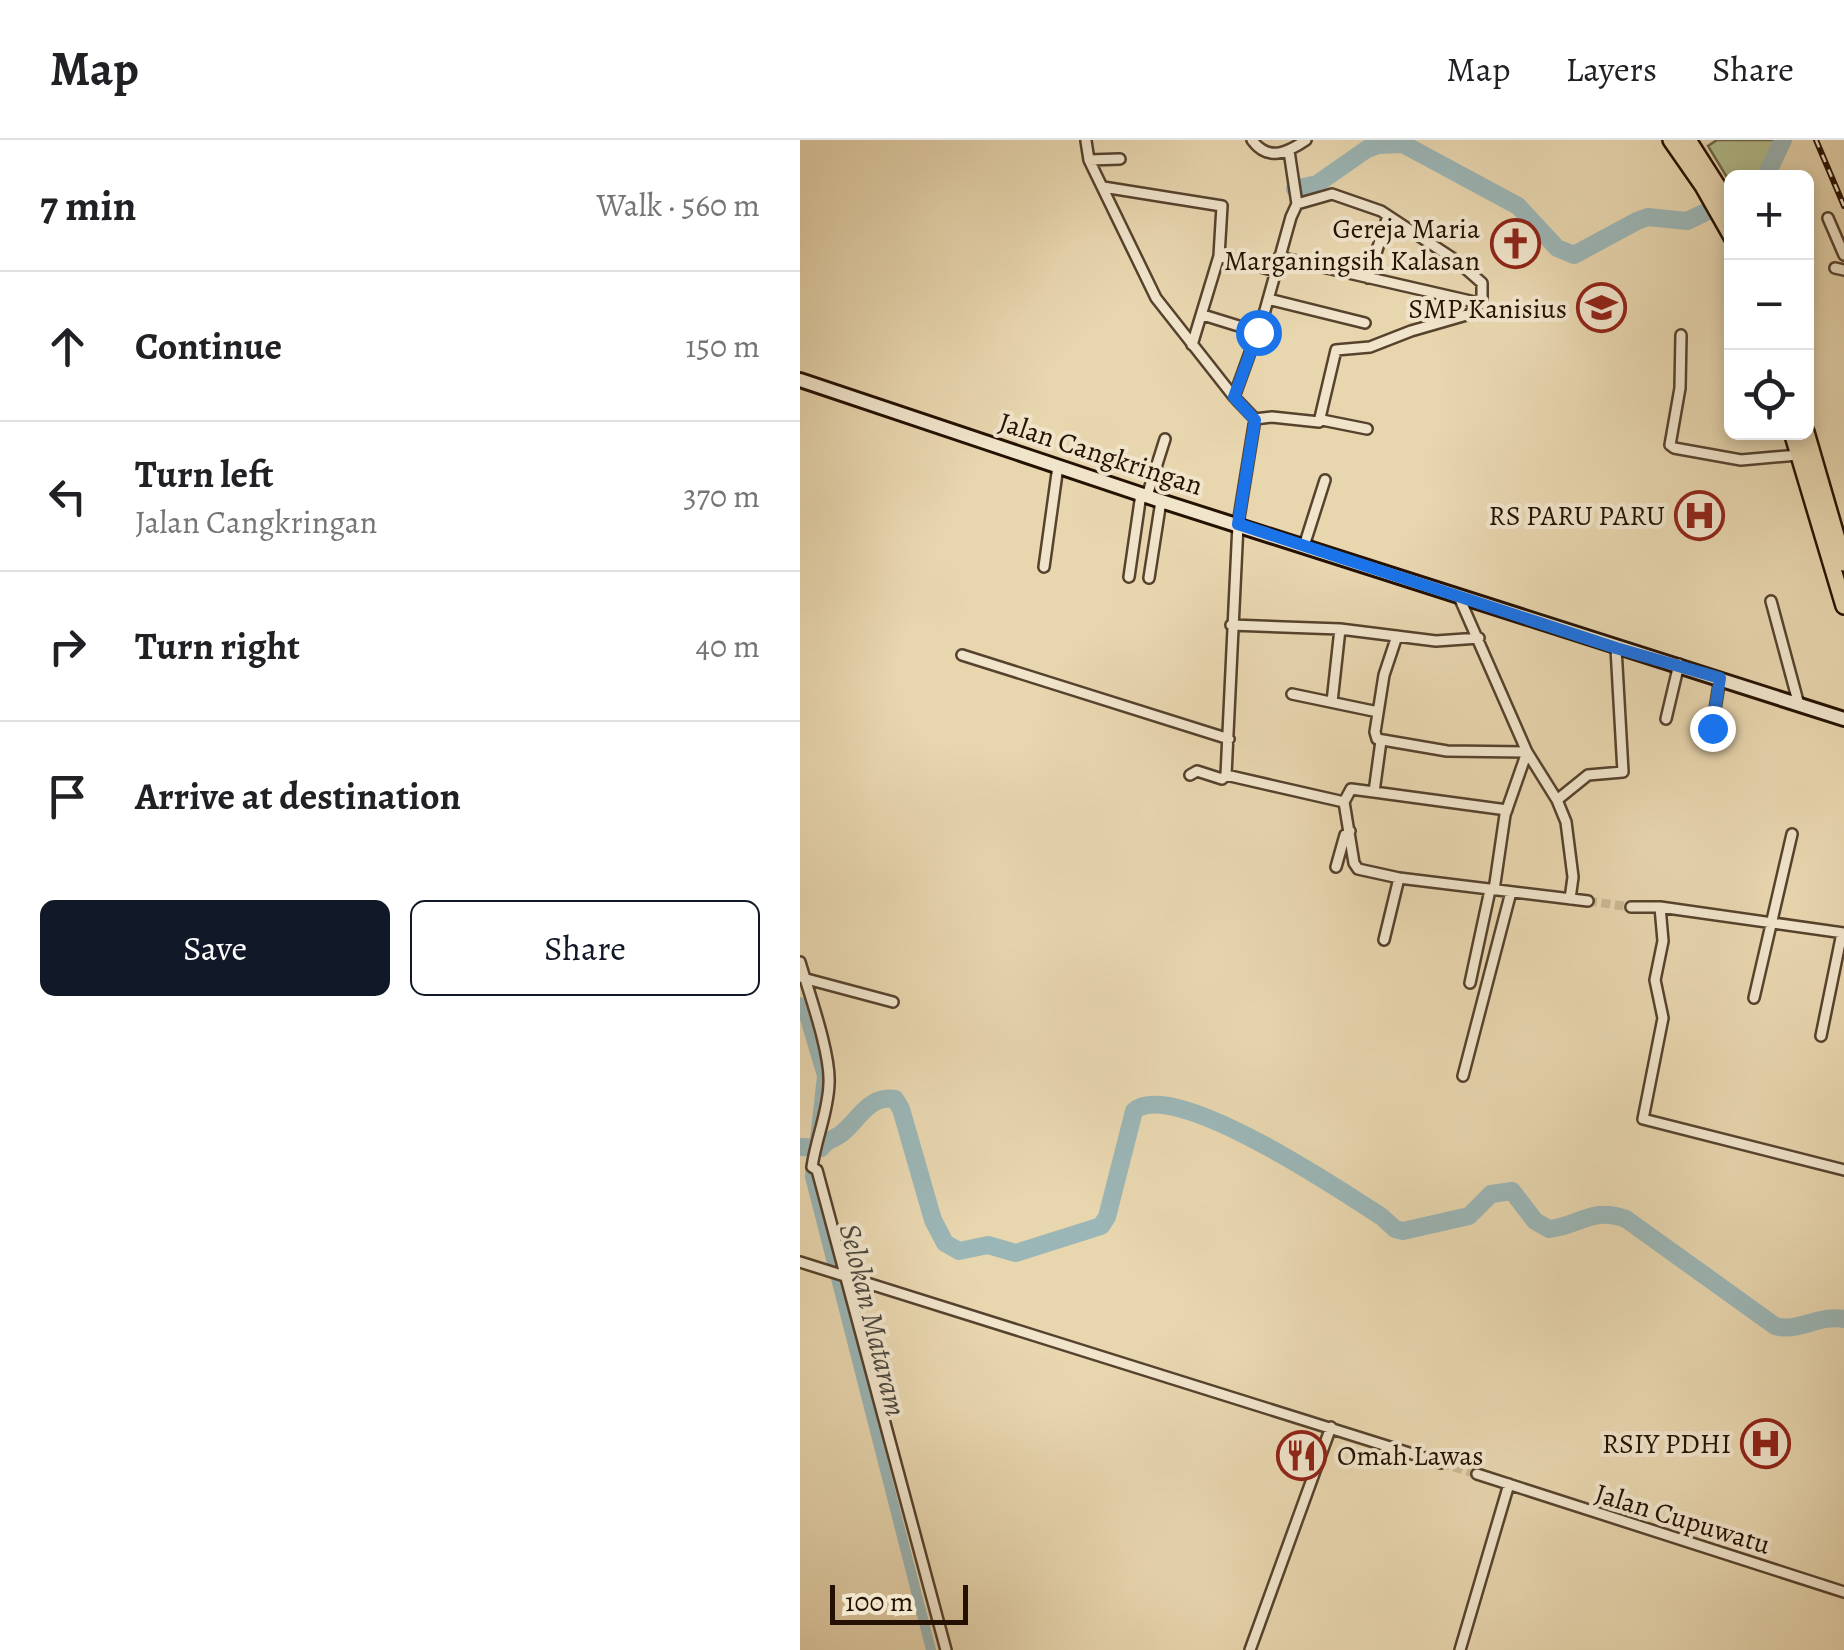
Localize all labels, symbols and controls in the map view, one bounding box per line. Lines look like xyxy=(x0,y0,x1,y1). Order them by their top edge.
text: Map xyxy=(50,36,139,102)
text: Map xyxy=(1446,45,1510,93)
text: Layers xyxy=(1565,45,1657,93)
text: Share xyxy=(1712,45,1794,93)
map controls xyxy=(1724,170,1814,440)
button: + xyxy=(1724,170,1814,260)
text: 7 min xyxy=(40,177,136,234)
text: Walk · 560 m xyxy=(597,183,760,227)
place label: Gereja Maria Marganingsih Kalasan xyxy=(1224,210,1480,280)
church icon: Gereja Maria Marganingsih Kalasan xyxy=(1489,218,1541,270)
button: − xyxy=(1724,260,1814,350)
school or university icon: SMP Kanisius xyxy=(1576,282,1628,334)
place label: SMP Kanisius xyxy=(1408,290,1567,328)
route start xyxy=(1236,310,1282,356)
icon: ahead xyxy=(40,319,95,374)
text: Continue xyxy=(135,320,282,372)
text: 150 m xyxy=(685,324,760,368)
button: locate xyxy=(1724,350,1814,440)
street label: Jalan Cangkringan xyxy=(994,403,1207,505)
text: Turn left xyxy=(135,448,274,500)
icon: left xyxy=(40,469,95,524)
text: 370 m xyxy=(683,474,760,518)
hospital icon: RS PARU PARU xyxy=(1674,489,1726,541)
place label: RS PARU PARU xyxy=(1489,497,1665,535)
text: Jalan Cangkringan xyxy=(135,500,377,544)
icon: right xyxy=(40,619,95,674)
text: Turn right xyxy=(135,620,300,672)
text: 40 m xyxy=(695,624,760,668)
route end xyxy=(1690,706,1736,752)
icon: arrive xyxy=(40,769,95,824)
text: Arrive at destination xyxy=(135,770,461,822)
button: Save xyxy=(40,900,390,996)
button: Share xyxy=(410,900,760,996)
water label: Selokan Mataram xyxy=(830,1219,916,1421)
hospital icon: RSIY PDHI xyxy=(1740,1417,1792,1469)
place label: RSIY PDHI xyxy=(1602,1425,1731,1463)
restaurant icon: Omah Lawas xyxy=(1276,1429,1328,1481)
place label: Omah Lawas xyxy=(1337,1437,1484,1475)
street label: Jalan Cupuwatu xyxy=(1590,1474,1776,1564)
scale bar xyxy=(830,1580,968,1624)
text: 100 m xyxy=(845,1583,913,1621)

